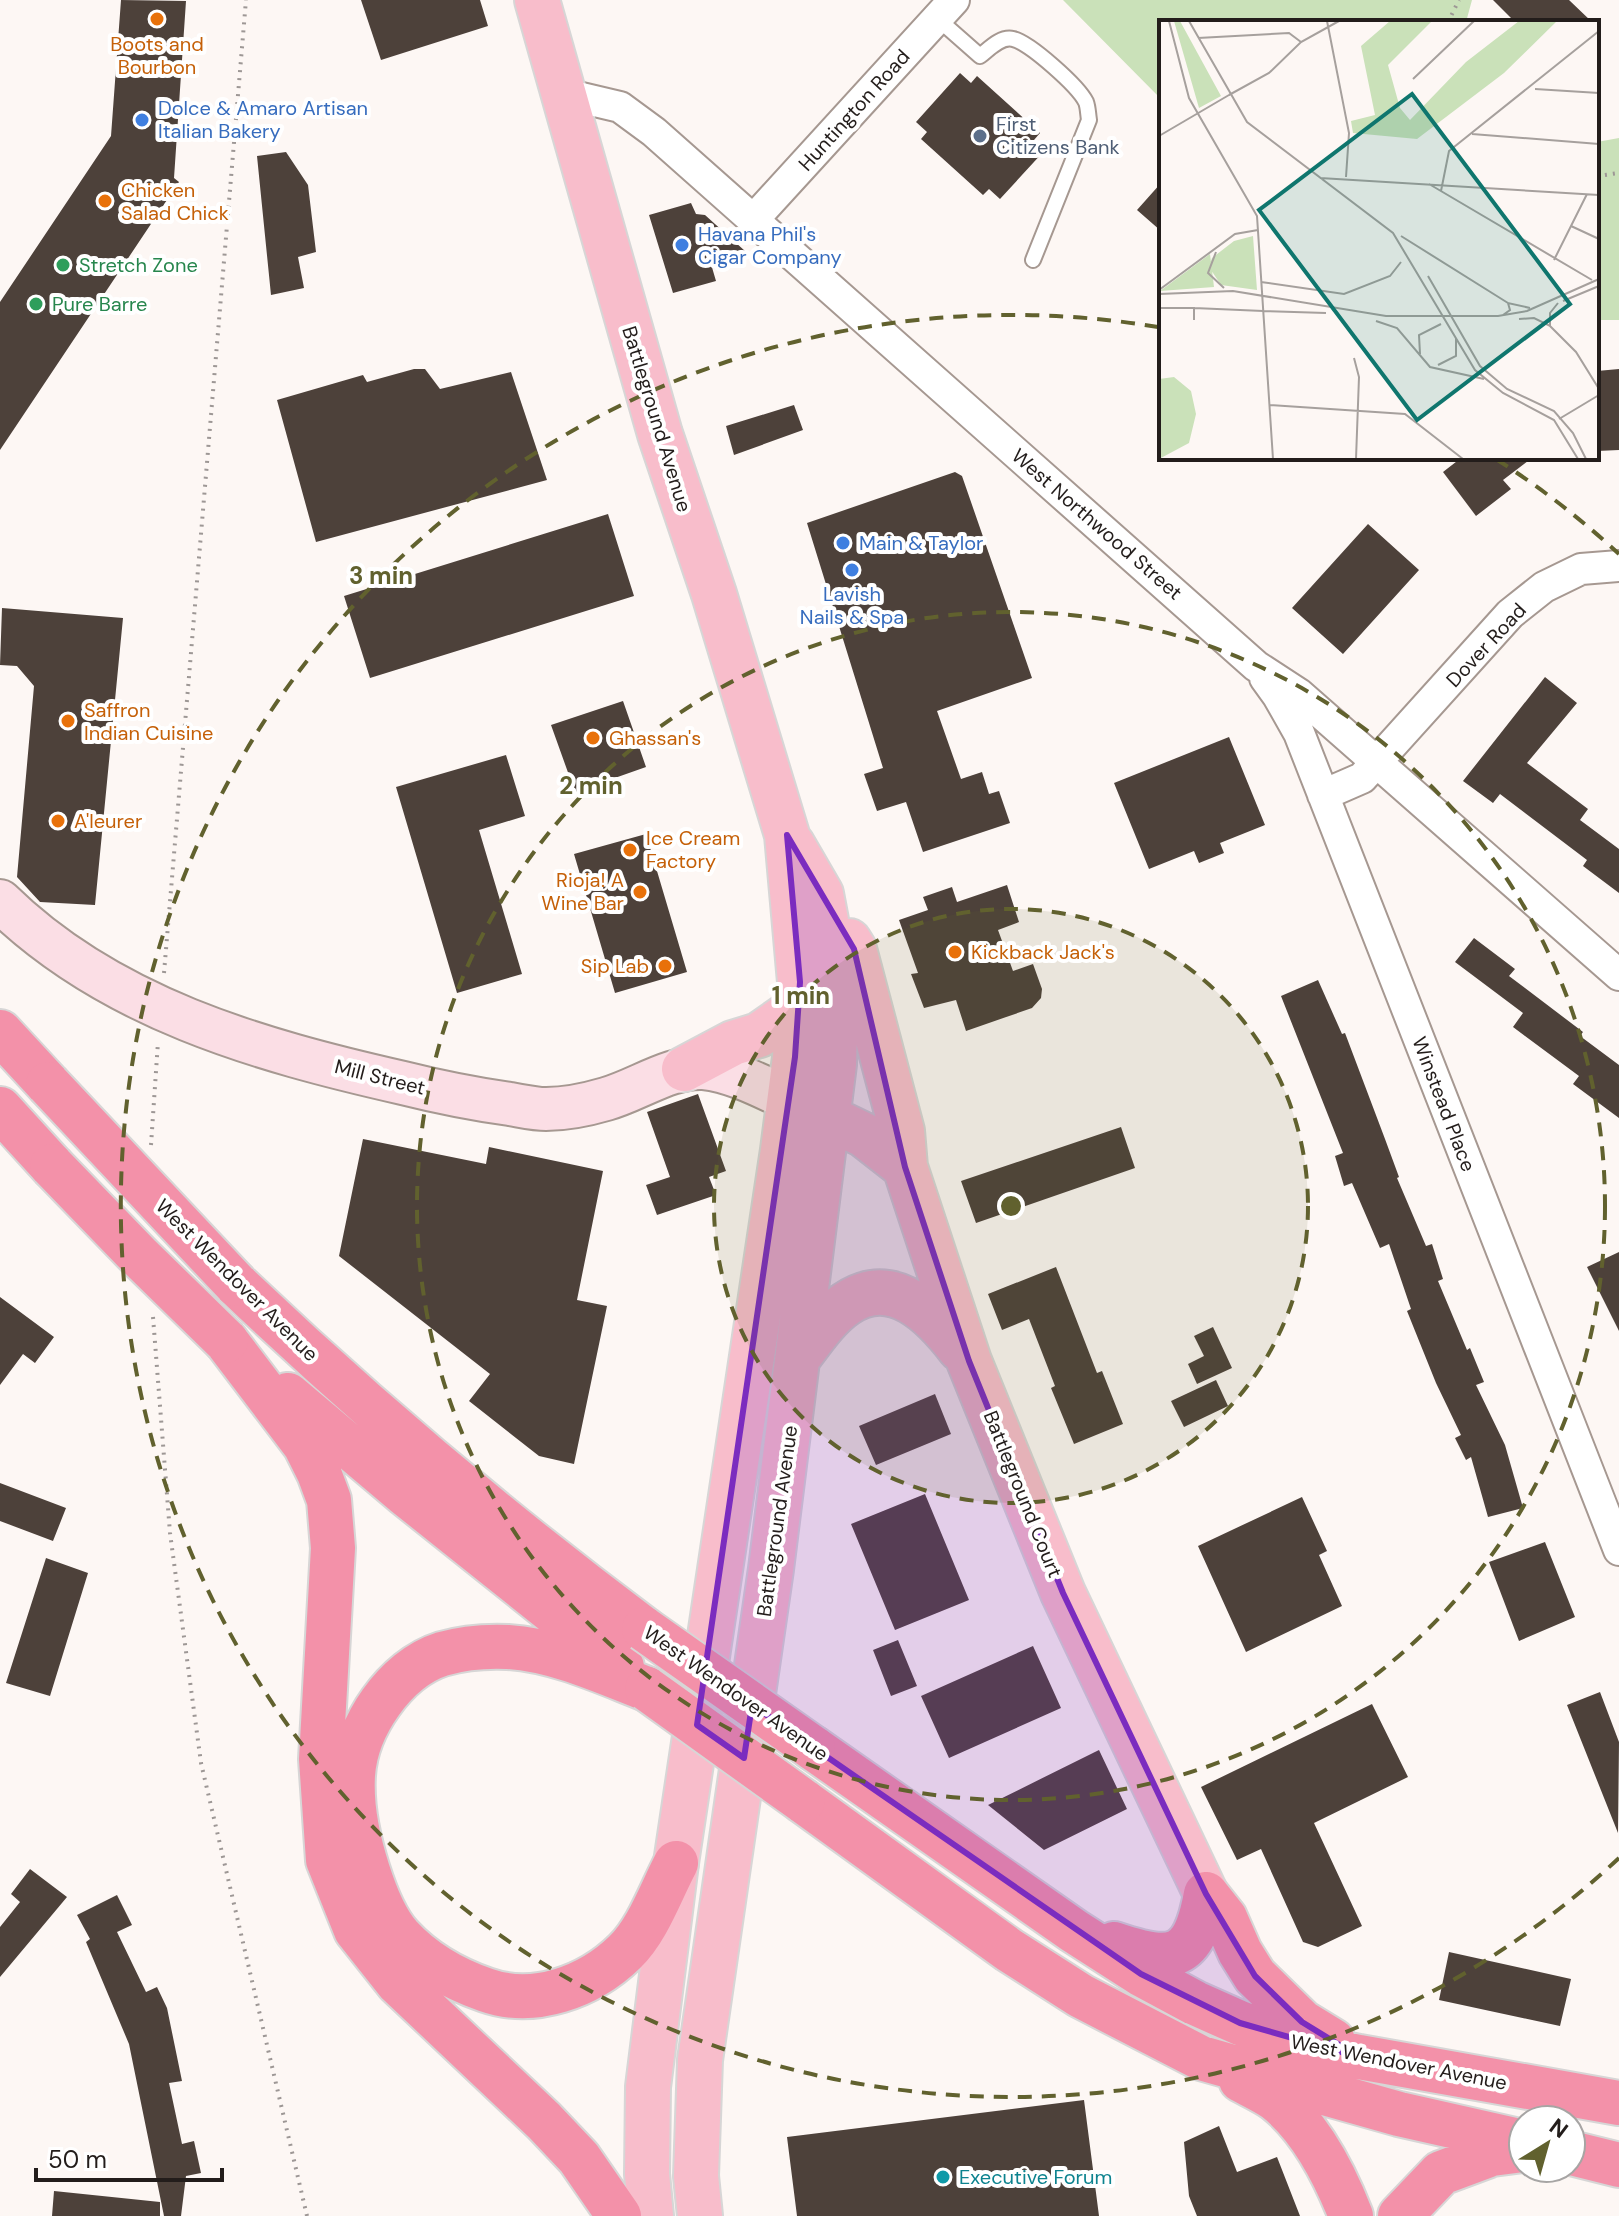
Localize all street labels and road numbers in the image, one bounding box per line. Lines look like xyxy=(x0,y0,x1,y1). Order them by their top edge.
street label: Huntington Road xyxy=(793,44,915,176)
street label: Battleground Avenue xyxy=(616,323,698,515)
street label: West Northwood Street xyxy=(1006,443,1188,605)
street label: Dover Road xyxy=(1440,597,1532,693)
street label: Winstead Place xyxy=(1406,1033,1482,1175)
street label: Mill Street xyxy=(332,1053,428,1101)
street label: West Wendover Avenue xyxy=(150,1193,324,1367)
street label: Battleground Court xyxy=(978,1407,1068,1581)
street label: Battleground Avenue xyxy=(751,1424,803,1618)
street label: West Wendover Avenue xyxy=(639,1619,833,1767)
street label: West Wendover Avenue xyxy=(1289,2028,1509,2096)

